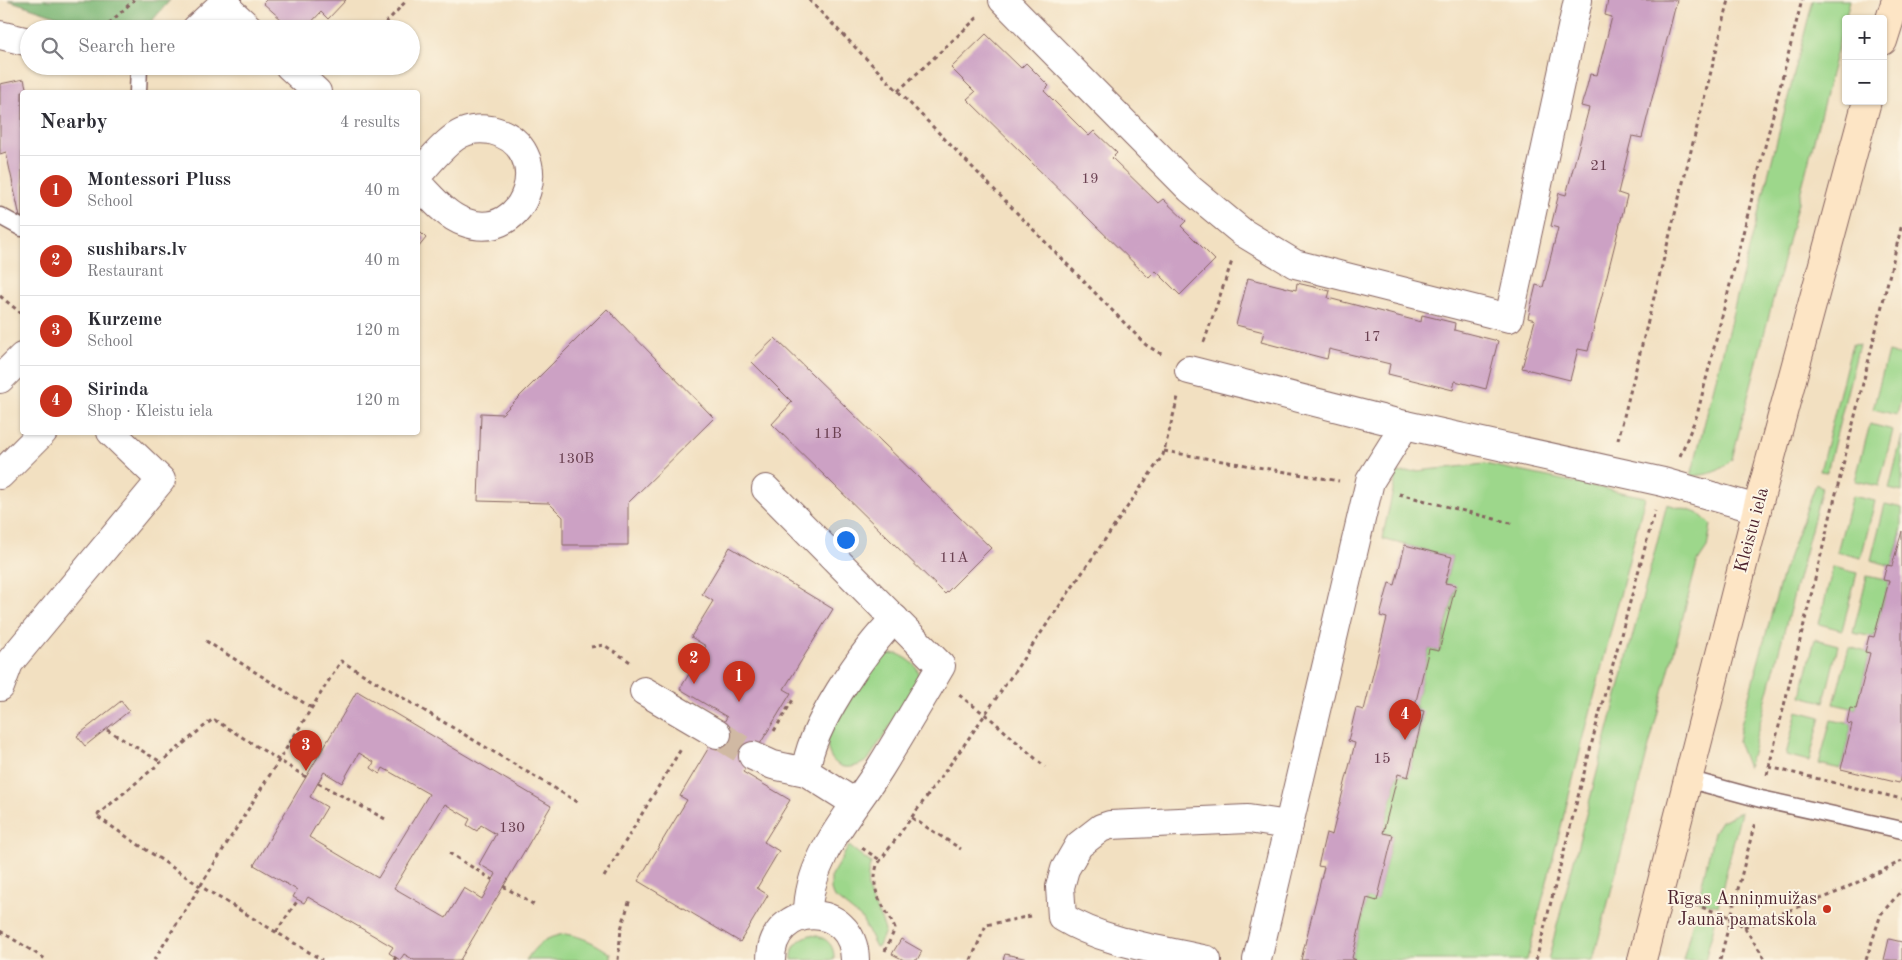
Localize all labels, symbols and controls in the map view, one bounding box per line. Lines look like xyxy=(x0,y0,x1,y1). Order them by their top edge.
map controls xyxy=(1842,15,1887,105)
button: + xyxy=(1842,15,1887,60)
search box xyxy=(20,20,420,75)
icon: search xyxy=(38,34,66,62)
text: Search here xyxy=(78,38,175,57)
button: − xyxy=(1842,60,1887,105)
text: Nearby xyxy=(40,112,108,133)
text: 4 results xyxy=(340,115,400,131)
house number: 21 xyxy=(1590,159,1608,174)
text: Montessori Pluss xyxy=(87,171,231,190)
house number: 19 xyxy=(1081,172,1099,187)
text: 1 xyxy=(51,183,61,199)
text: 40 m xyxy=(364,183,400,199)
text: School xyxy=(87,194,133,210)
text: sushibars.lv xyxy=(87,241,187,260)
text: 2 xyxy=(51,253,61,269)
text: 40 m xyxy=(364,253,400,269)
text: Restaurant xyxy=(87,264,164,280)
text: Kurzeme xyxy=(87,311,162,330)
text: 3 xyxy=(51,323,61,339)
text: 120 m xyxy=(355,323,400,339)
house number: 17 xyxy=(1363,330,1381,345)
text: School xyxy=(87,334,133,350)
text: Sirinda xyxy=(87,381,149,400)
text: 4 xyxy=(51,393,61,409)
text: 120 m xyxy=(355,393,400,409)
text: Shop · Kleistu iela xyxy=(87,404,213,420)
house number: 11B xyxy=(814,427,842,442)
house number: 130B xyxy=(558,452,594,467)
street label: Kleistu iela xyxy=(1732,485,1772,574)
your location xyxy=(833,527,859,553)
house number: 11A xyxy=(940,551,969,566)
pin: 2 xyxy=(678,643,710,684)
pin: 1 xyxy=(723,661,755,702)
pin: 4 xyxy=(1389,699,1421,740)
pin: 3 xyxy=(290,730,322,771)
house number: 15 xyxy=(1373,752,1391,767)
house number: 130 xyxy=(499,821,525,836)
place label: Rīgas Anniņmuižas Jaunā pamatskola xyxy=(1667,890,1817,929)
marker: Rīgas Anniņmuižas Jaunā pamatskola xyxy=(1821,903,1833,915)

